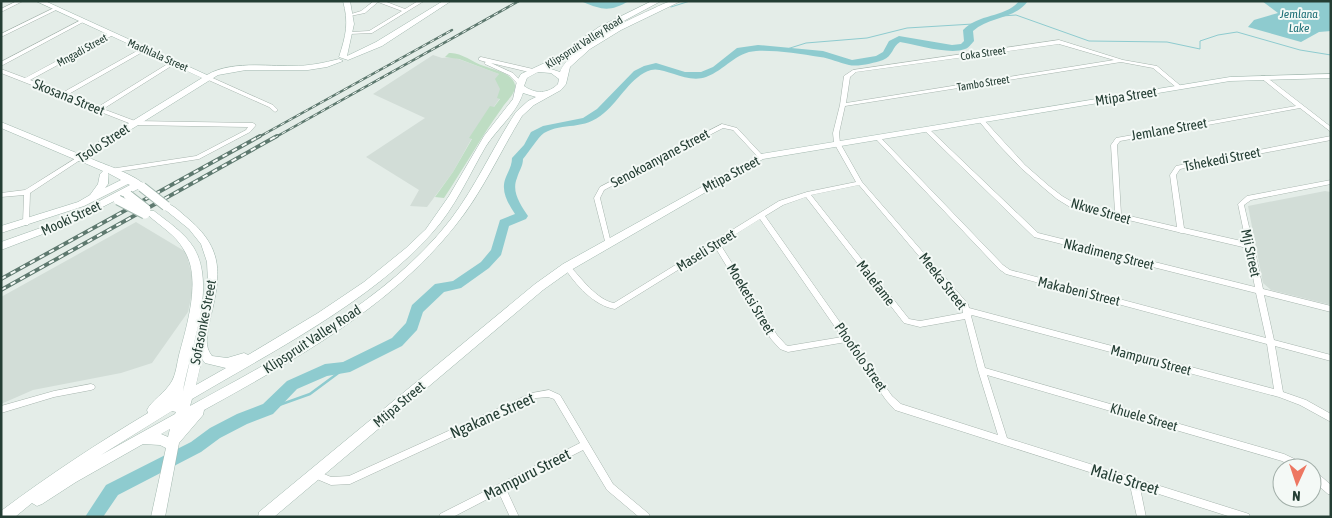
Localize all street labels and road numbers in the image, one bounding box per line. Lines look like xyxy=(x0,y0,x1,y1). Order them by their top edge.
street label: Klipspruit Valley Road xyxy=(543,13,625,71)
street label: Mngadi Street xyxy=(55,31,109,69)
street label: Madhlala Street xyxy=(126,36,190,74)
street label: Coka Street xyxy=(960,44,1006,62)
street label: Tambo Street xyxy=(956,73,1010,93)
street label: Skosana Street xyxy=(31,75,107,119)
street label: Mtipa Street xyxy=(1094,83,1158,109)
street label: Jemlane Street xyxy=(1130,114,1208,144)
street label: Tsolo Street xyxy=(74,120,132,166)
street label: Senokoanyane Street xyxy=(608,125,712,191)
street label: Tshekedi Street xyxy=(1182,144,1262,174)
street label: Mtipa Street xyxy=(700,152,762,196)
street label: Nkwe Street xyxy=(1069,195,1133,227)
street label: Mooki Street xyxy=(39,197,103,239)
street label: Maseli Street xyxy=(673,226,739,274)
street label: Mji Street xyxy=(1238,228,1264,278)
street label: Nkadimeng Street xyxy=(1062,235,1156,273)
street label: Meeka Street xyxy=(916,250,970,312)
street label: Malefame xyxy=(853,257,899,309)
street label: Moeketsi Street xyxy=(724,261,778,337)
street label: Makabeni Street xyxy=(1036,273,1122,309)
street label: Sofasonke Street xyxy=(187,278,219,366)
street label: Klipspruit Valley Road xyxy=(260,302,364,376)
street label: Phoofolo Street xyxy=(831,320,891,394)
street label: Mampuru Street xyxy=(1109,342,1193,378)
street label: Mtipa Street xyxy=(370,378,428,430)
street label: Ngakane Street xyxy=(447,388,538,442)
street label: Khuele Street xyxy=(1108,400,1180,434)
street label: Mampuru Street xyxy=(481,444,574,504)
street label: Malie Street xyxy=(1089,460,1162,498)

